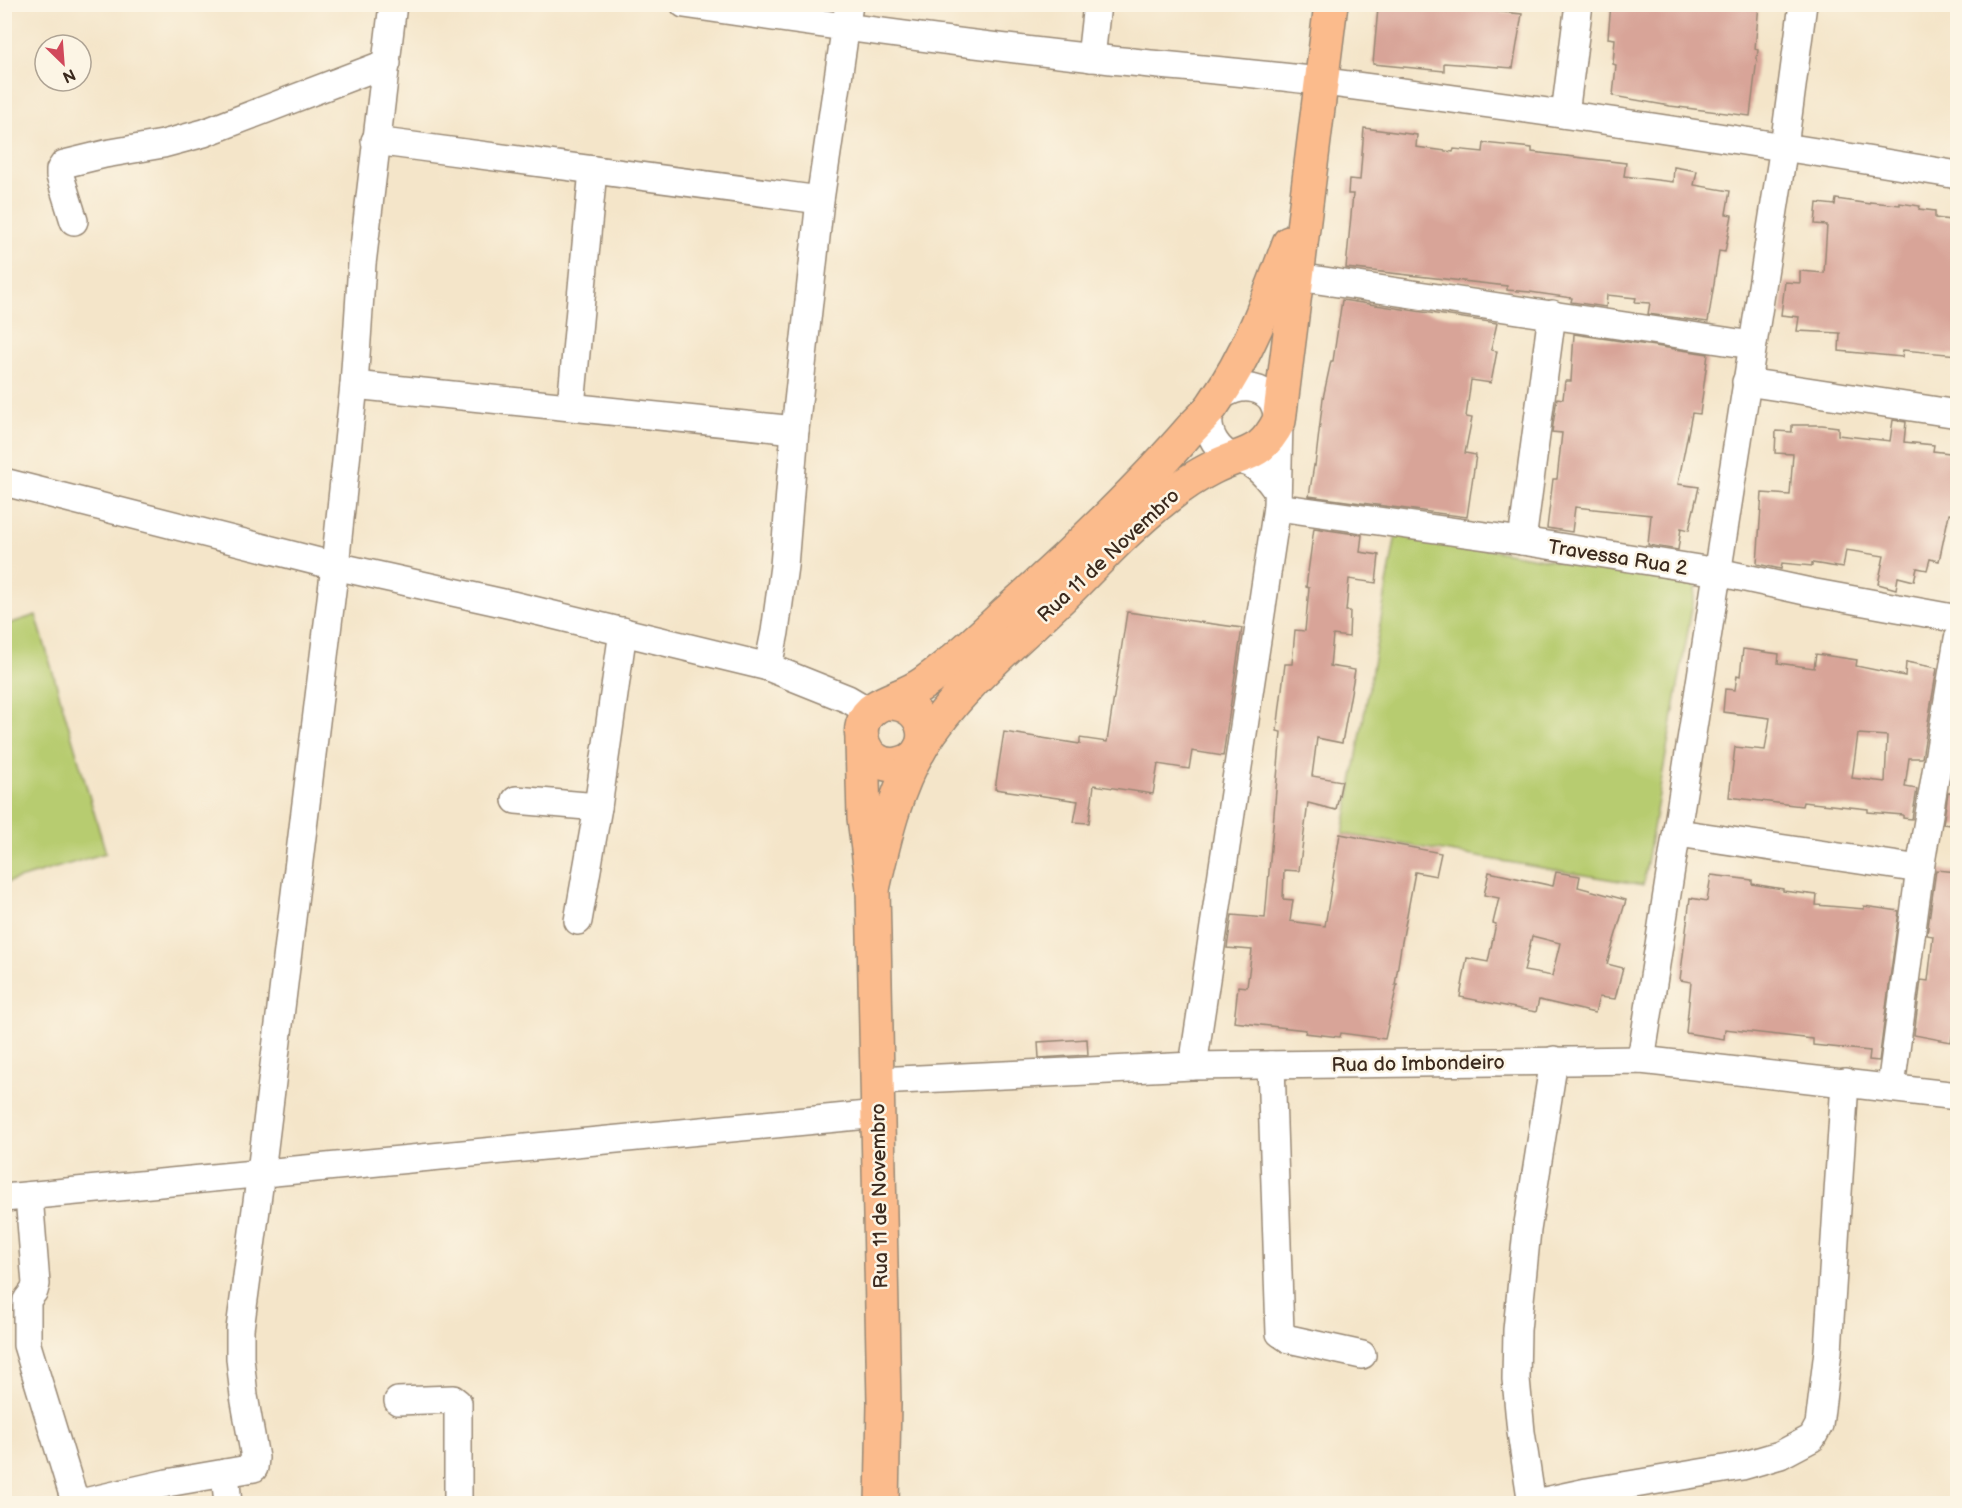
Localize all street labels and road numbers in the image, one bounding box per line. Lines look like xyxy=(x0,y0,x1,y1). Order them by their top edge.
street label: Rua 11 de Novembro xyxy=(1033,484,1185,628)
street label: Travessa Rua 2 xyxy=(1546,535,1689,581)
street label: Rua do Imbondeiro xyxy=(1331,1050,1505,1078)
street label: Rua 11 de Novembro xyxy=(866,1103,894,1289)

